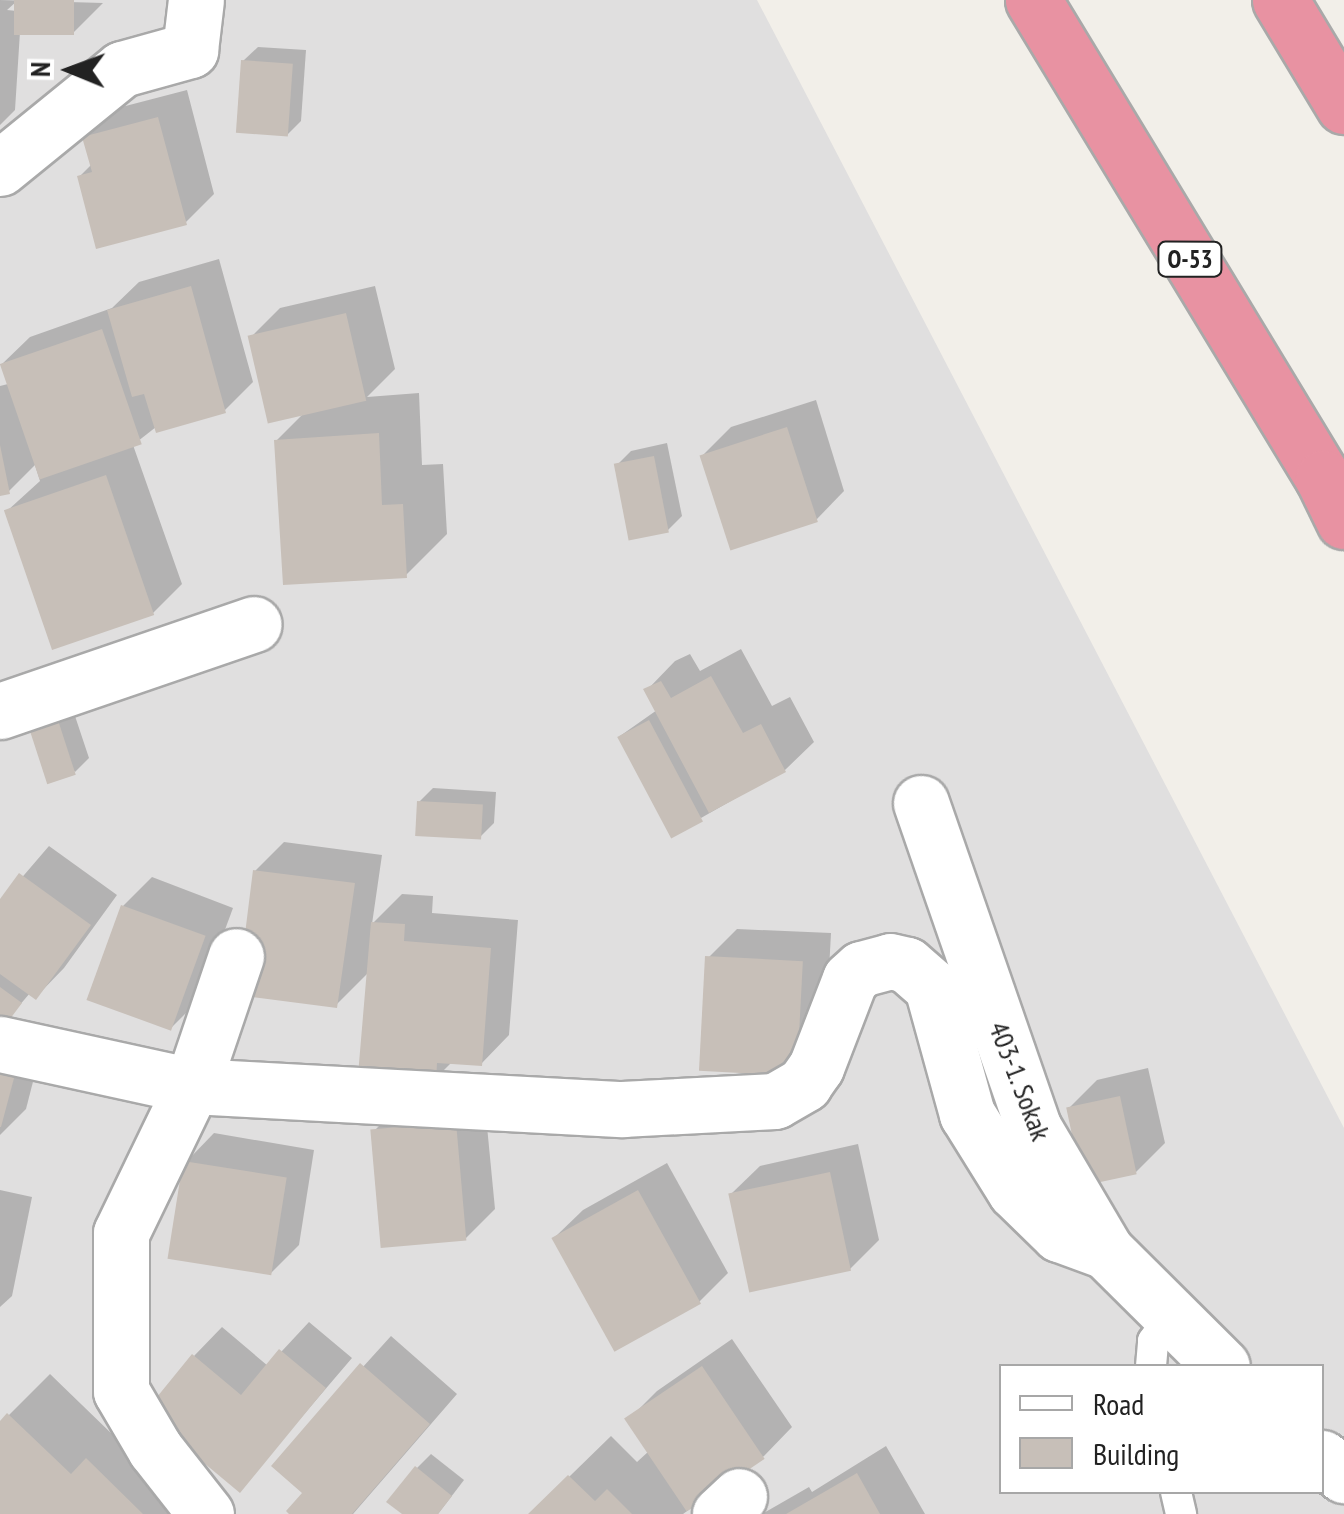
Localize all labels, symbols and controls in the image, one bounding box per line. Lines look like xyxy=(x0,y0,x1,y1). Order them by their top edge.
north arrow xyxy=(20,20,120,120)
text: N xyxy=(21,62,58,77)
road number: O-53 xyxy=(1155,239,1225,279)
street label: 403-1. Sokak xyxy=(982,1016,1058,1146)
legend xyxy=(999,1364,1324,1494)
text: Road xyxy=(1093,1384,1144,1423)
text: Building xyxy=(1093,1434,1179,1473)

